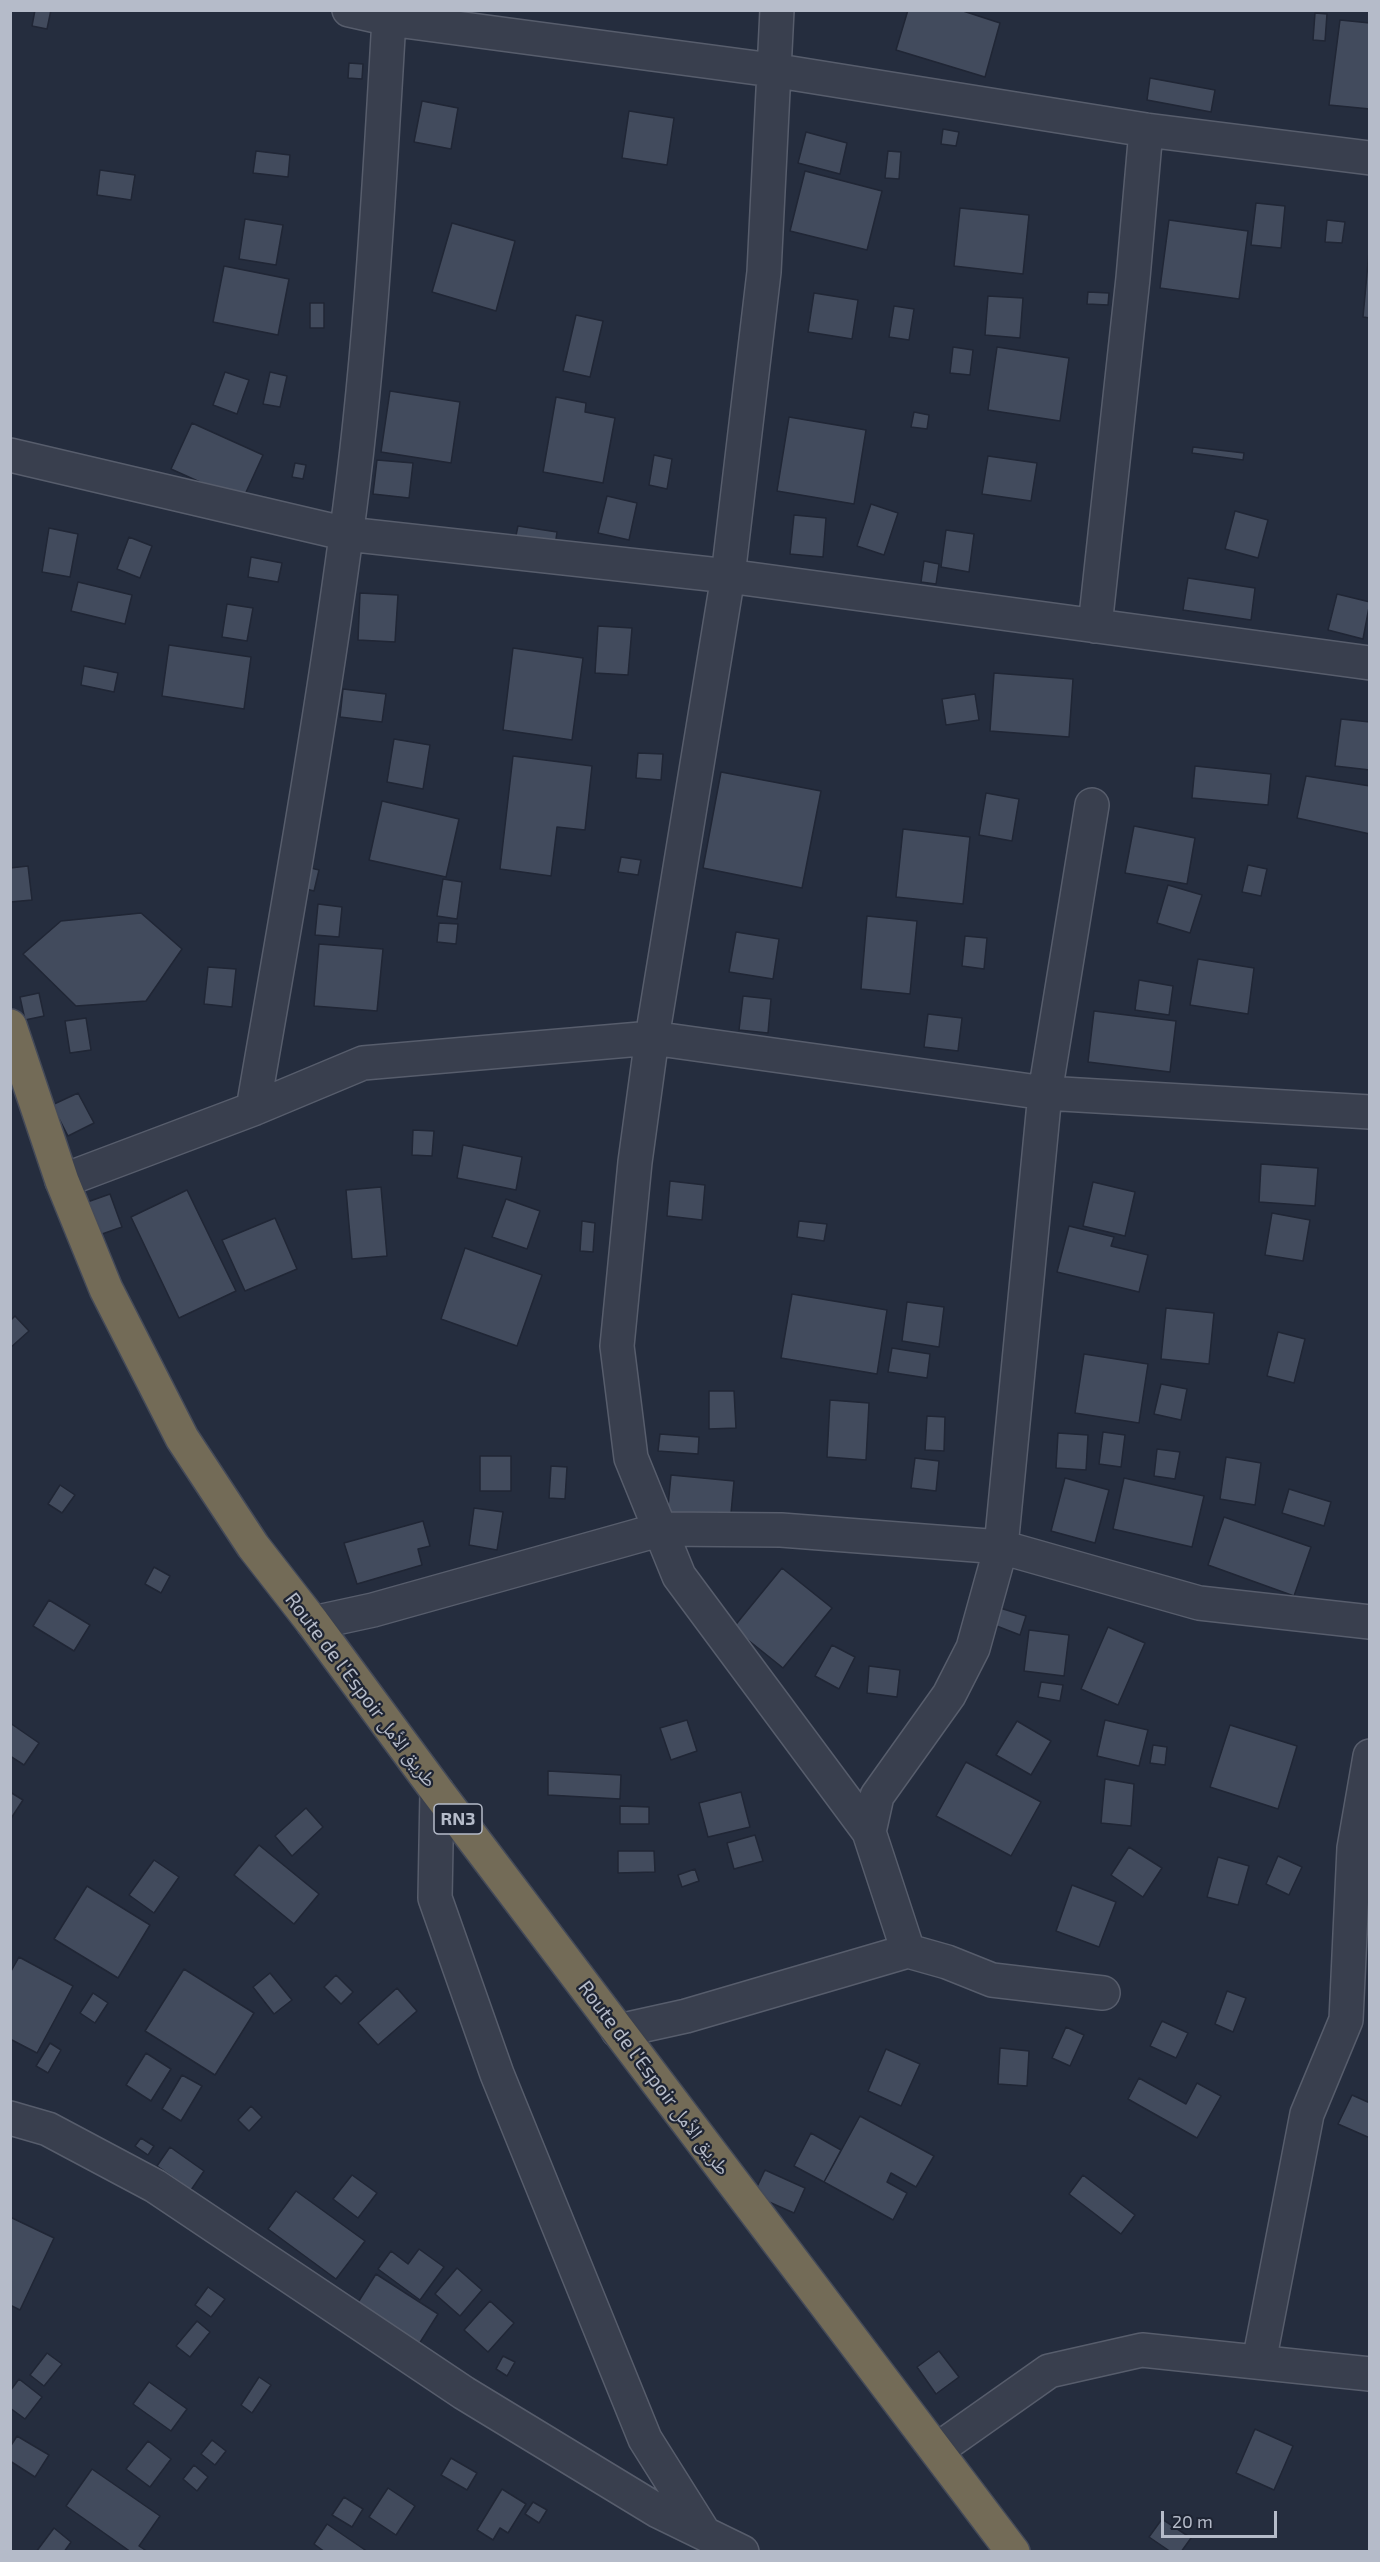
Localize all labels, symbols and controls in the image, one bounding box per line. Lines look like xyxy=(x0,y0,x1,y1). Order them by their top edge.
street label: Route de l’Espoir طريق الأمل xyxy=(280,1588,442,1792)
road number: RN3 xyxy=(434,1804,482,1834)
street label: Route de l’Espoir طريق الأمل xyxy=(573,1976,735,2180)
scale bar xyxy=(1164,2499,1280,2537)
text: 20 m xyxy=(1172,2510,1213,2532)

